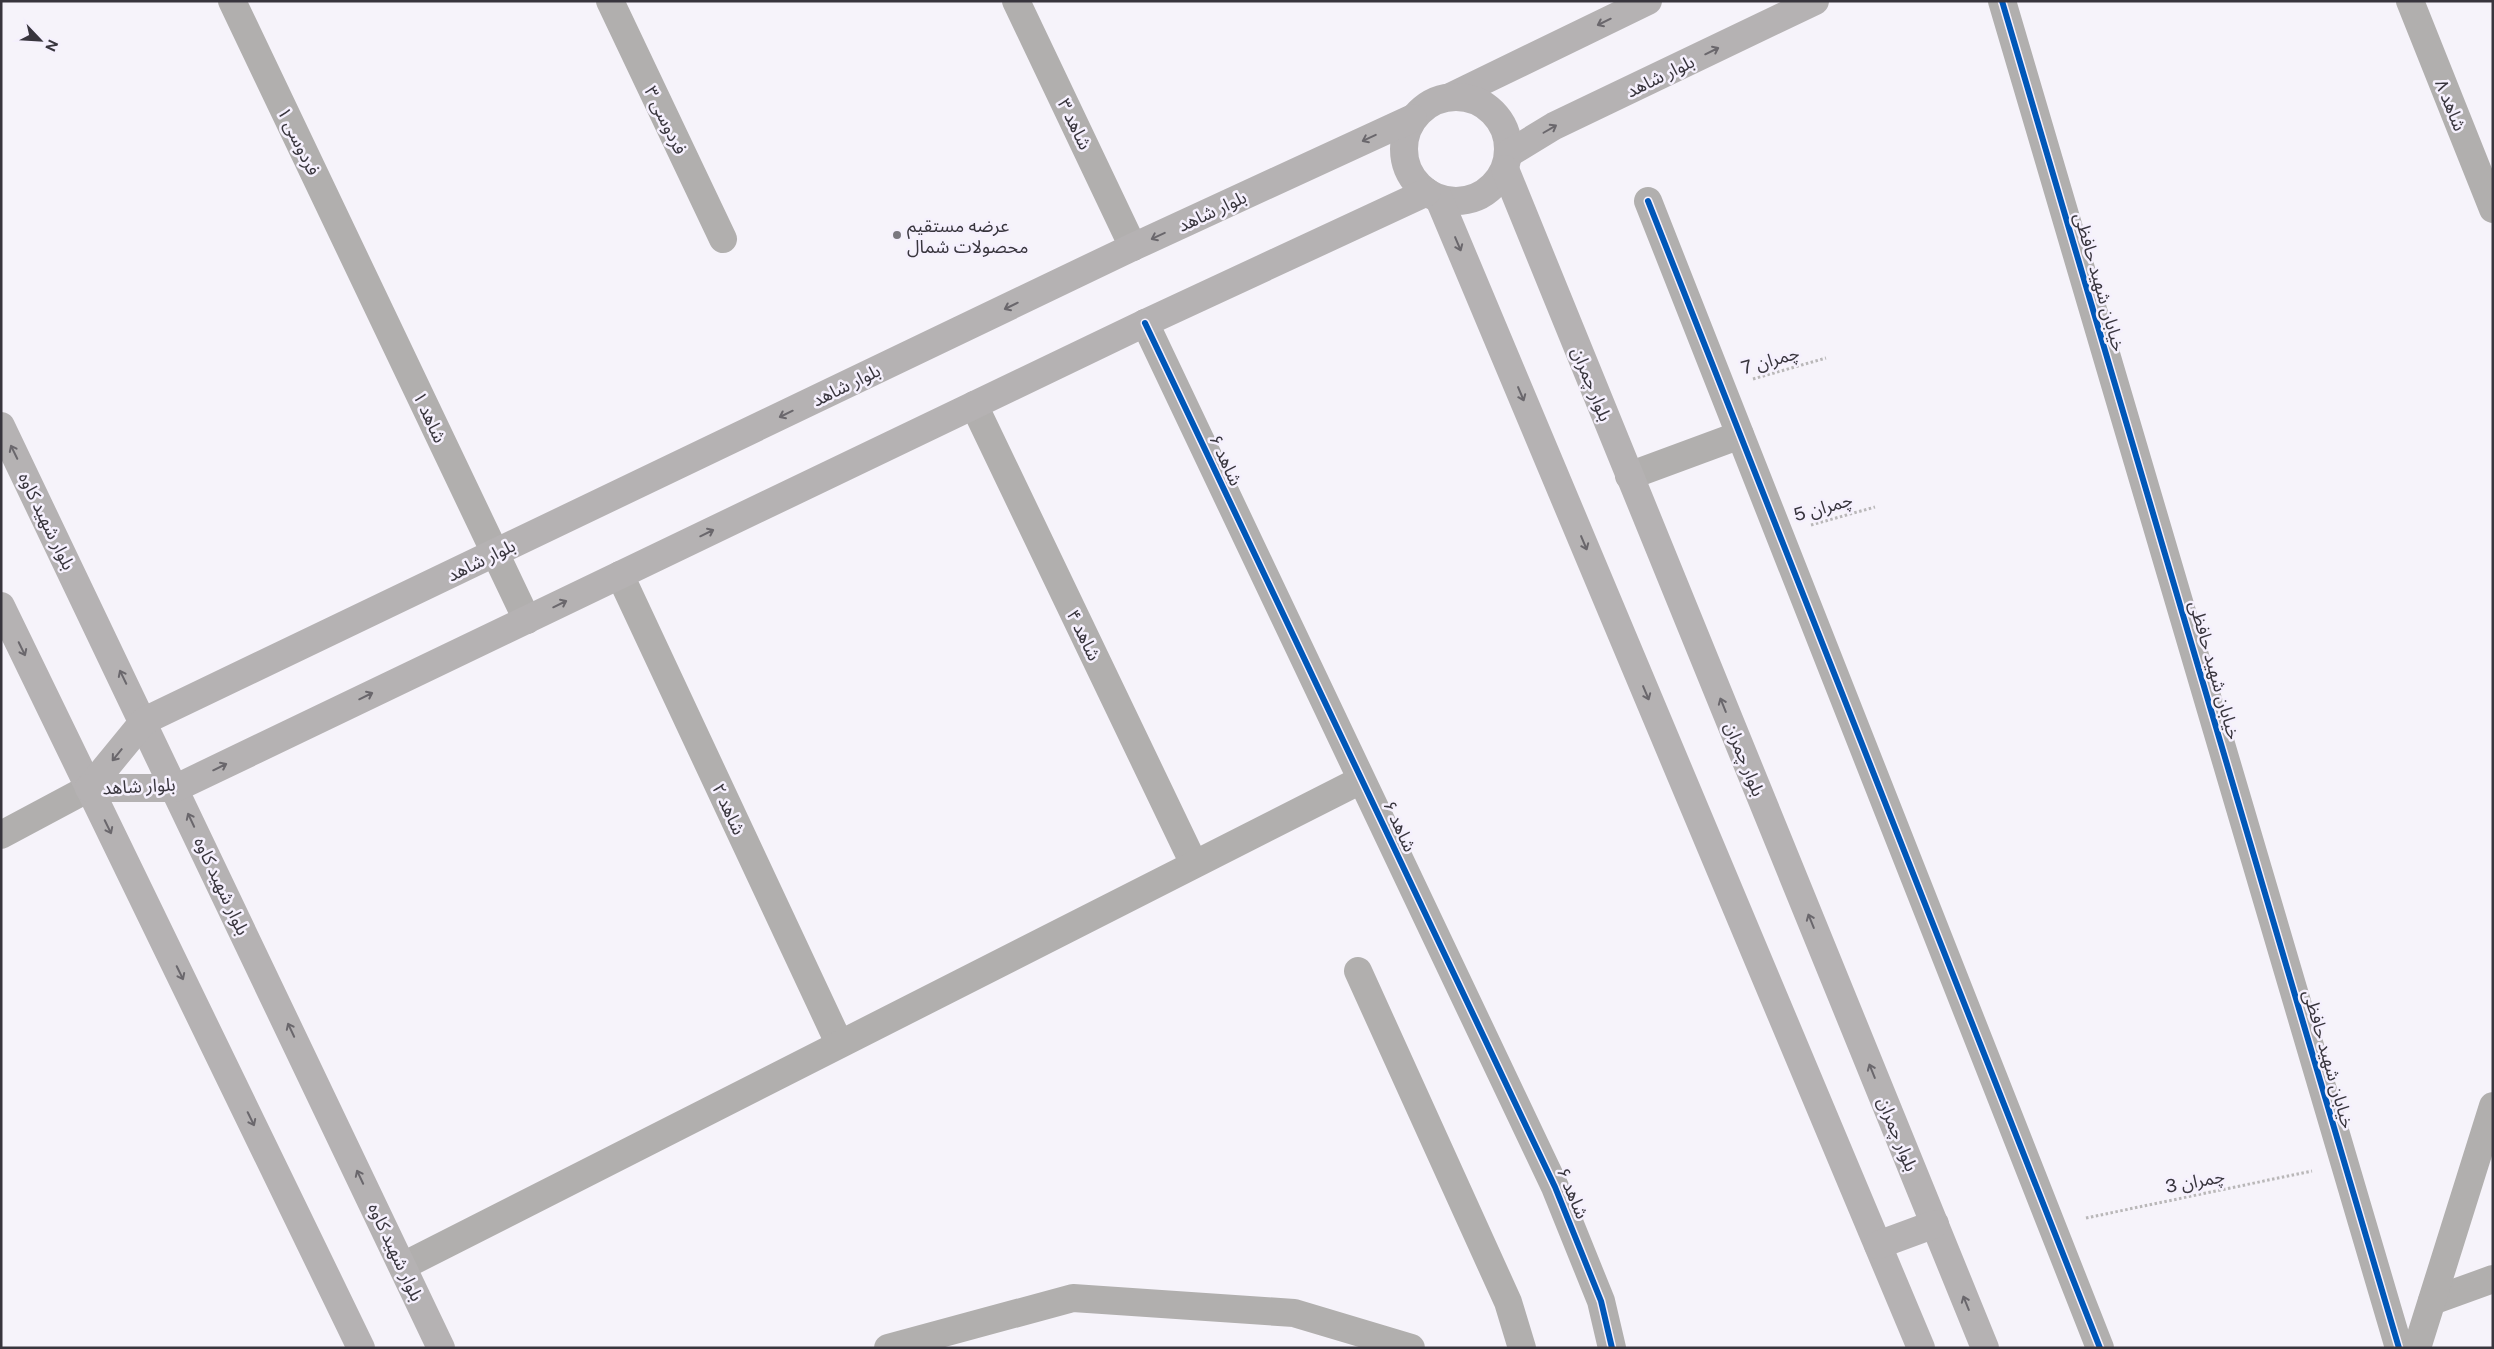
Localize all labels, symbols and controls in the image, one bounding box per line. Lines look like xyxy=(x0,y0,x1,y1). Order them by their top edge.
north arrow xyxy=(15,15,65,65)
one-way arrow xyxy=(1597,18,1612,28)
text: N xyxy=(42,37,61,54)
one-way arrow xyxy=(1704,46,1719,55)
street label: بلوار شاهد xyxy=(1622,51,1698,102)
street label: شاهد ۸ xyxy=(2431,76,2471,134)
street label: فردوسی ۳ xyxy=(640,82,692,158)
street label: شاهد ۳ xyxy=(1054,95,1096,153)
street label: فردوسی ۱ xyxy=(273,103,325,179)
one-way arrow xyxy=(1542,124,1556,134)
one-way arrow xyxy=(1362,134,1377,144)
street label: بلوار شاهد xyxy=(1174,186,1250,237)
street label: خیابان شهید حافظی xyxy=(2069,210,2130,354)
place label: عرضه مستقیم محصولات شمال xyxy=(907,215,1028,258)
marker: عرضه مستقیم محصولات شمال xyxy=(891,229,903,241)
one-way arrow xyxy=(1151,232,1166,241)
one-way arrow xyxy=(1454,236,1463,251)
one-way arrow xyxy=(1004,302,1019,311)
street label: چمران 7 xyxy=(1739,342,1802,379)
street label: بلوار چمران xyxy=(1567,344,1616,425)
street label: بلوار شاهد xyxy=(808,360,884,411)
one-way arrow xyxy=(1516,386,1526,401)
street label: شاهد ۱ xyxy=(409,388,451,446)
one-way arrow xyxy=(779,410,794,419)
street label: شاهد ۶ xyxy=(1205,431,1247,489)
one-way arrow xyxy=(9,445,18,460)
street label: بلوار شهید کاوه xyxy=(13,469,80,574)
street label: چمران 5 xyxy=(1791,489,1855,526)
one-way arrow xyxy=(699,528,714,537)
street label: بلوار شاهد xyxy=(443,535,519,586)
one-way arrow xyxy=(1580,536,1589,551)
one-way arrow xyxy=(552,598,567,608)
street label: خیابان شهید حافظی xyxy=(2184,598,2245,742)
street label: شاهد ۴ xyxy=(1063,606,1105,664)
one-way arrow xyxy=(18,642,28,657)
one-way arrow xyxy=(117,670,127,685)
one-way arrow xyxy=(1642,685,1652,700)
one-way arrow xyxy=(359,691,374,701)
one-way arrow xyxy=(1718,698,1727,713)
street label: بلوار چمران xyxy=(1720,719,1769,800)
one-way arrow xyxy=(111,748,122,761)
one-way arrow xyxy=(212,761,227,771)
street label: بلوار شاهد xyxy=(102,774,176,799)
street label: شاهد ۲ xyxy=(708,780,750,838)
street label: شاهد ۶ xyxy=(1379,797,1421,855)
one-way arrow xyxy=(186,813,196,828)
one-way arrow xyxy=(104,819,114,834)
street label: بلوار شهید کاوه xyxy=(189,834,254,939)
one-way arrow xyxy=(1806,913,1815,929)
one-way arrow xyxy=(175,965,185,980)
street label: خیابان شهید حافظی xyxy=(2298,987,2359,1131)
one-way arrow xyxy=(286,1023,295,1038)
one-way arrow xyxy=(1867,1064,1876,1079)
street label: بلوار چمران xyxy=(1873,1094,1922,1175)
one-way arrow xyxy=(247,1111,256,1126)
street label: شاهد ۶ xyxy=(1553,1164,1593,1222)
street label: چمران 3 xyxy=(2164,1165,2227,1198)
one-way arrow xyxy=(355,1170,365,1185)
street label: بلوار شهید کاوه xyxy=(363,1200,428,1305)
one-way arrow xyxy=(1961,1295,1970,1310)

